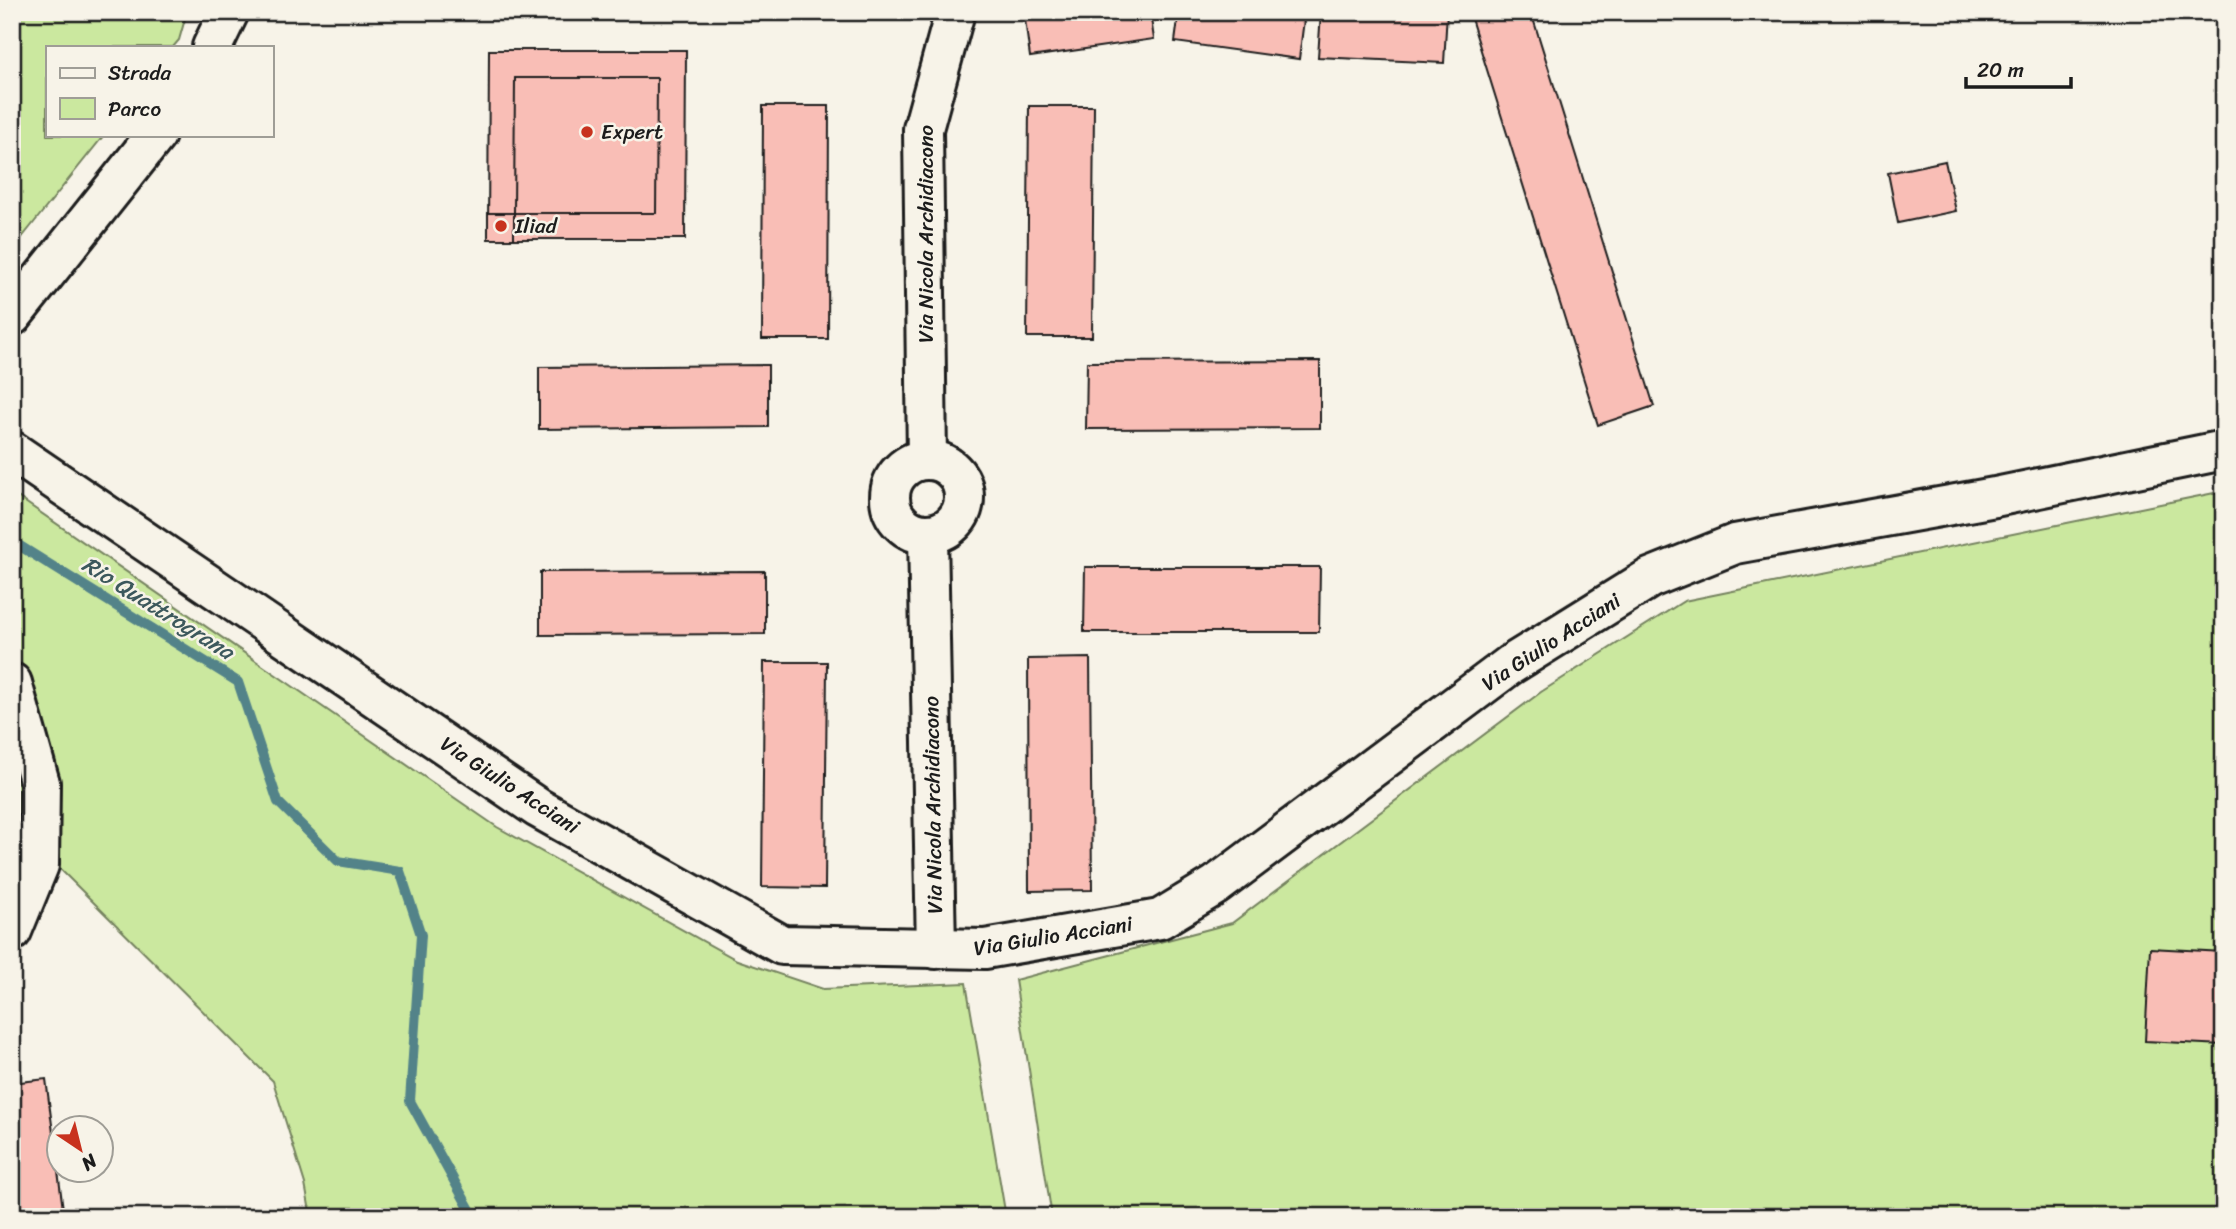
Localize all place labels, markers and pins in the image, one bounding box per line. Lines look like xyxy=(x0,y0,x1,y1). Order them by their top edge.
place label: Expert xyxy=(601,113,663,151)
marker: Expert xyxy=(579,124,595,140)
place label: Iliad xyxy=(514,207,559,245)
marker: Iliad xyxy=(493,218,509,234)

